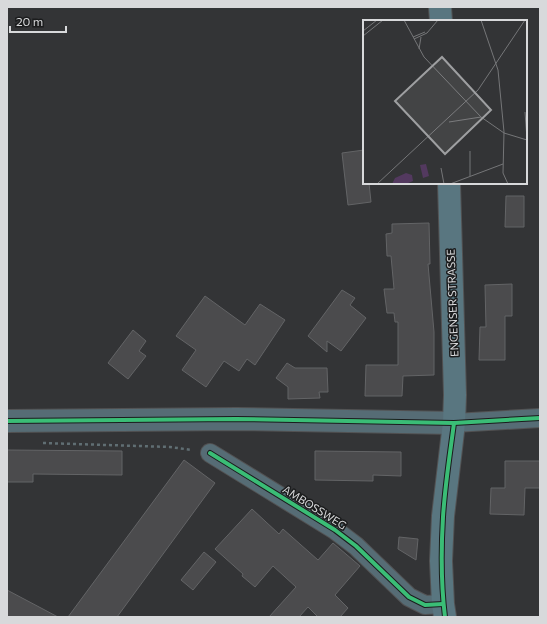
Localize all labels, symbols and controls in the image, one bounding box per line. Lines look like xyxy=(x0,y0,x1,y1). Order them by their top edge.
scale bar xyxy=(10,8,66,34)
text: 20 m xyxy=(16,14,43,28)
inset map xyxy=(363,20,527,184)
street label: ENGENSER STRASSE xyxy=(444,249,460,357)
street label: AMBOSSWEG xyxy=(281,482,349,532)

